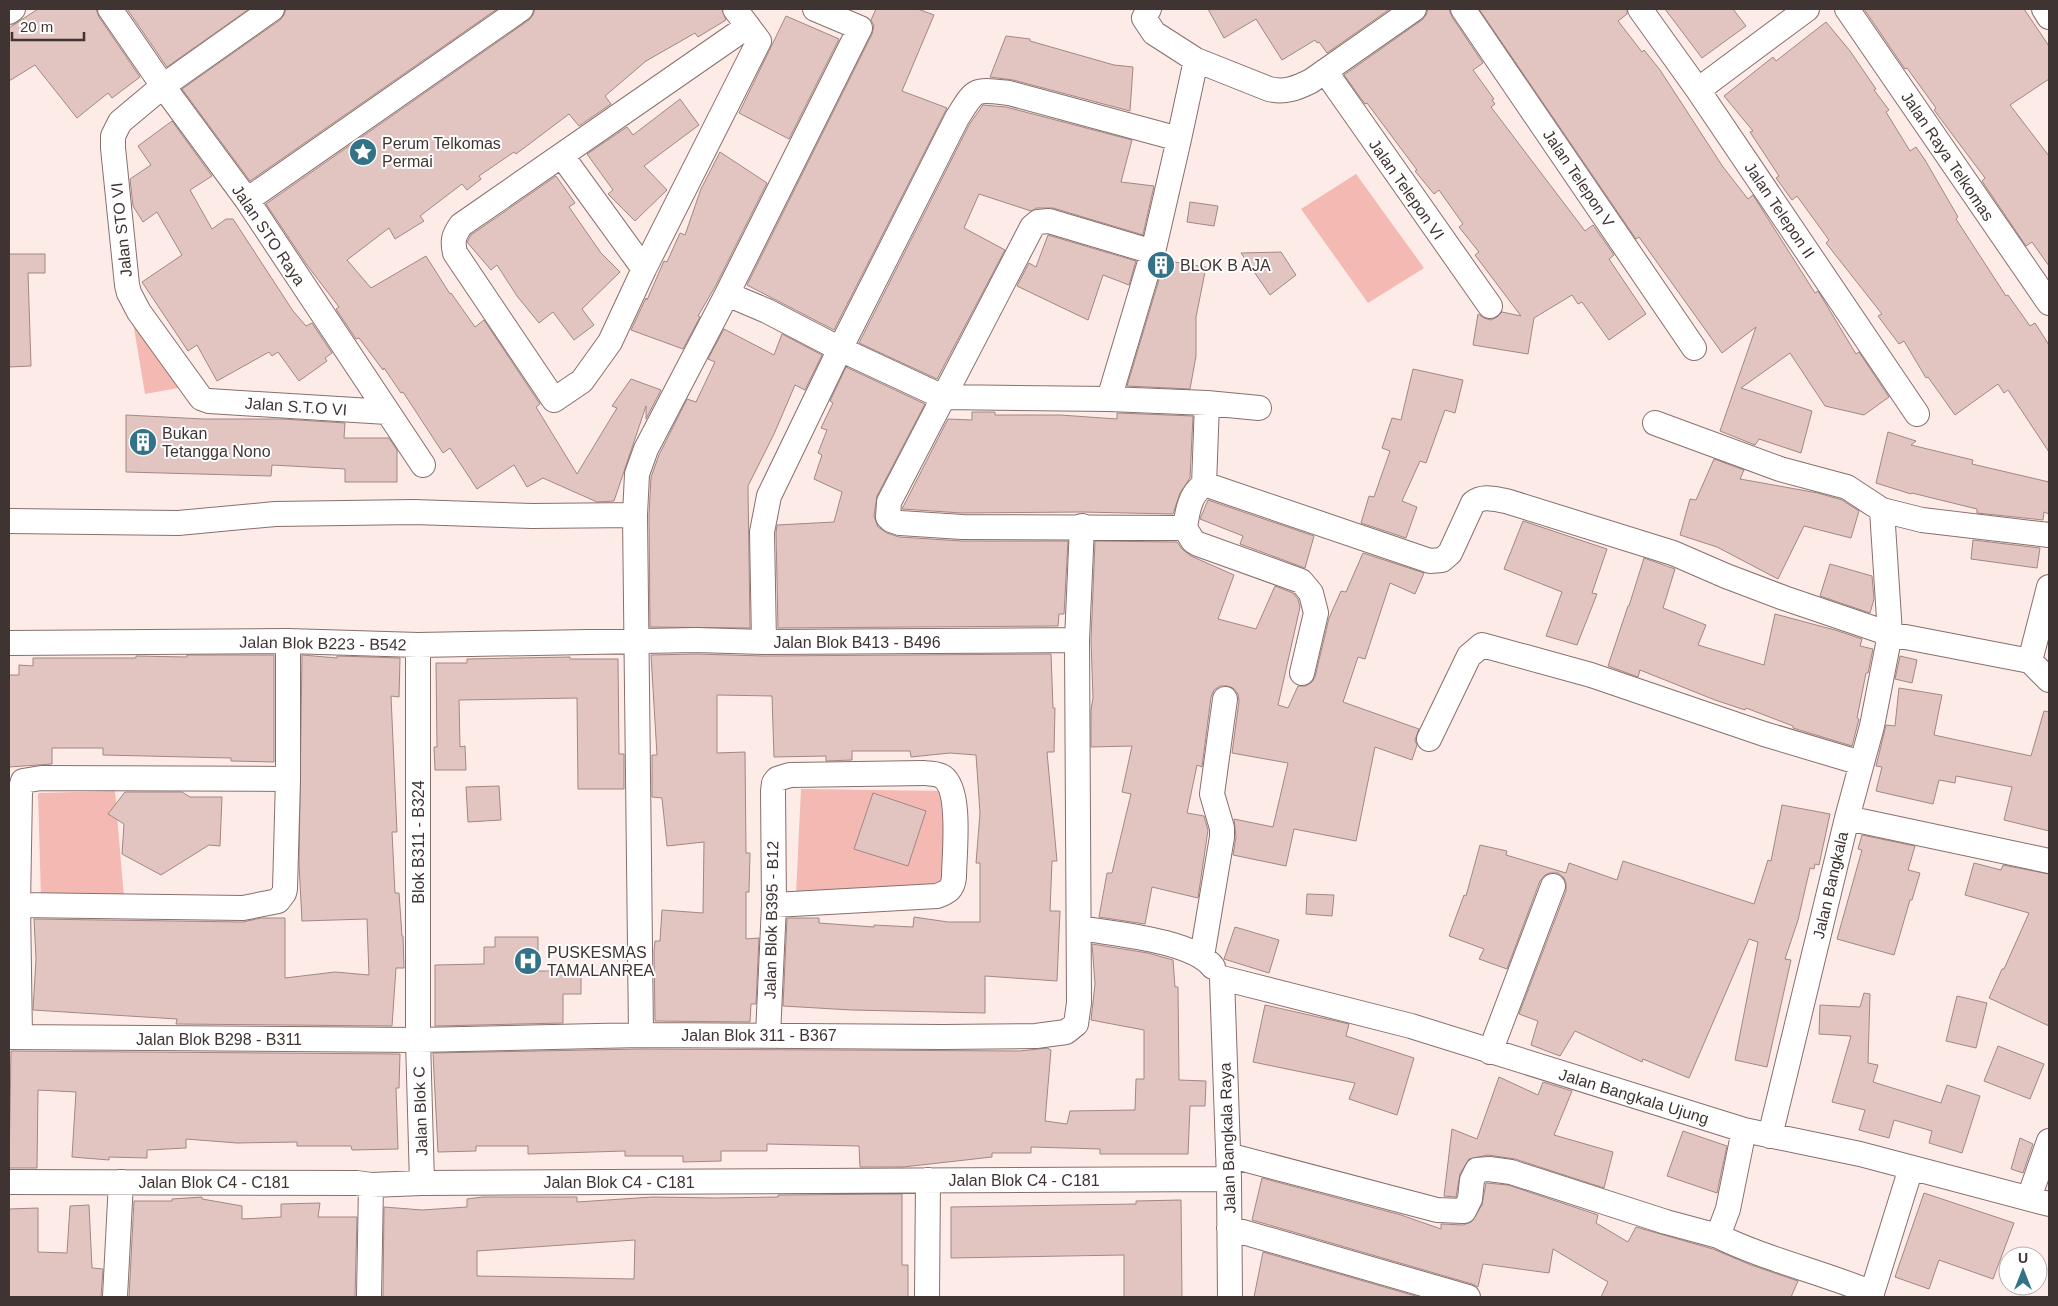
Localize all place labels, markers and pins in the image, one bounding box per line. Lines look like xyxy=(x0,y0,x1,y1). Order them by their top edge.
place label: Perum Telkomas Permai xyxy=(382,135,501,170)
place icon: Perum Telkomas Permai xyxy=(348,137,378,167)
building icon: BLOK B AJA xyxy=(1146,250,1176,280)
place label: BLOK B AJA xyxy=(1180,257,1271,274)
place label: Bukan Tetangga Nono xyxy=(162,425,271,460)
building icon: Bukan Tetangga Nono xyxy=(128,427,158,457)
place label: PUSKESMAS TAMALANREA xyxy=(547,944,655,979)
hospital icon: PUSKESMAS TAMALANREA xyxy=(513,946,543,976)

